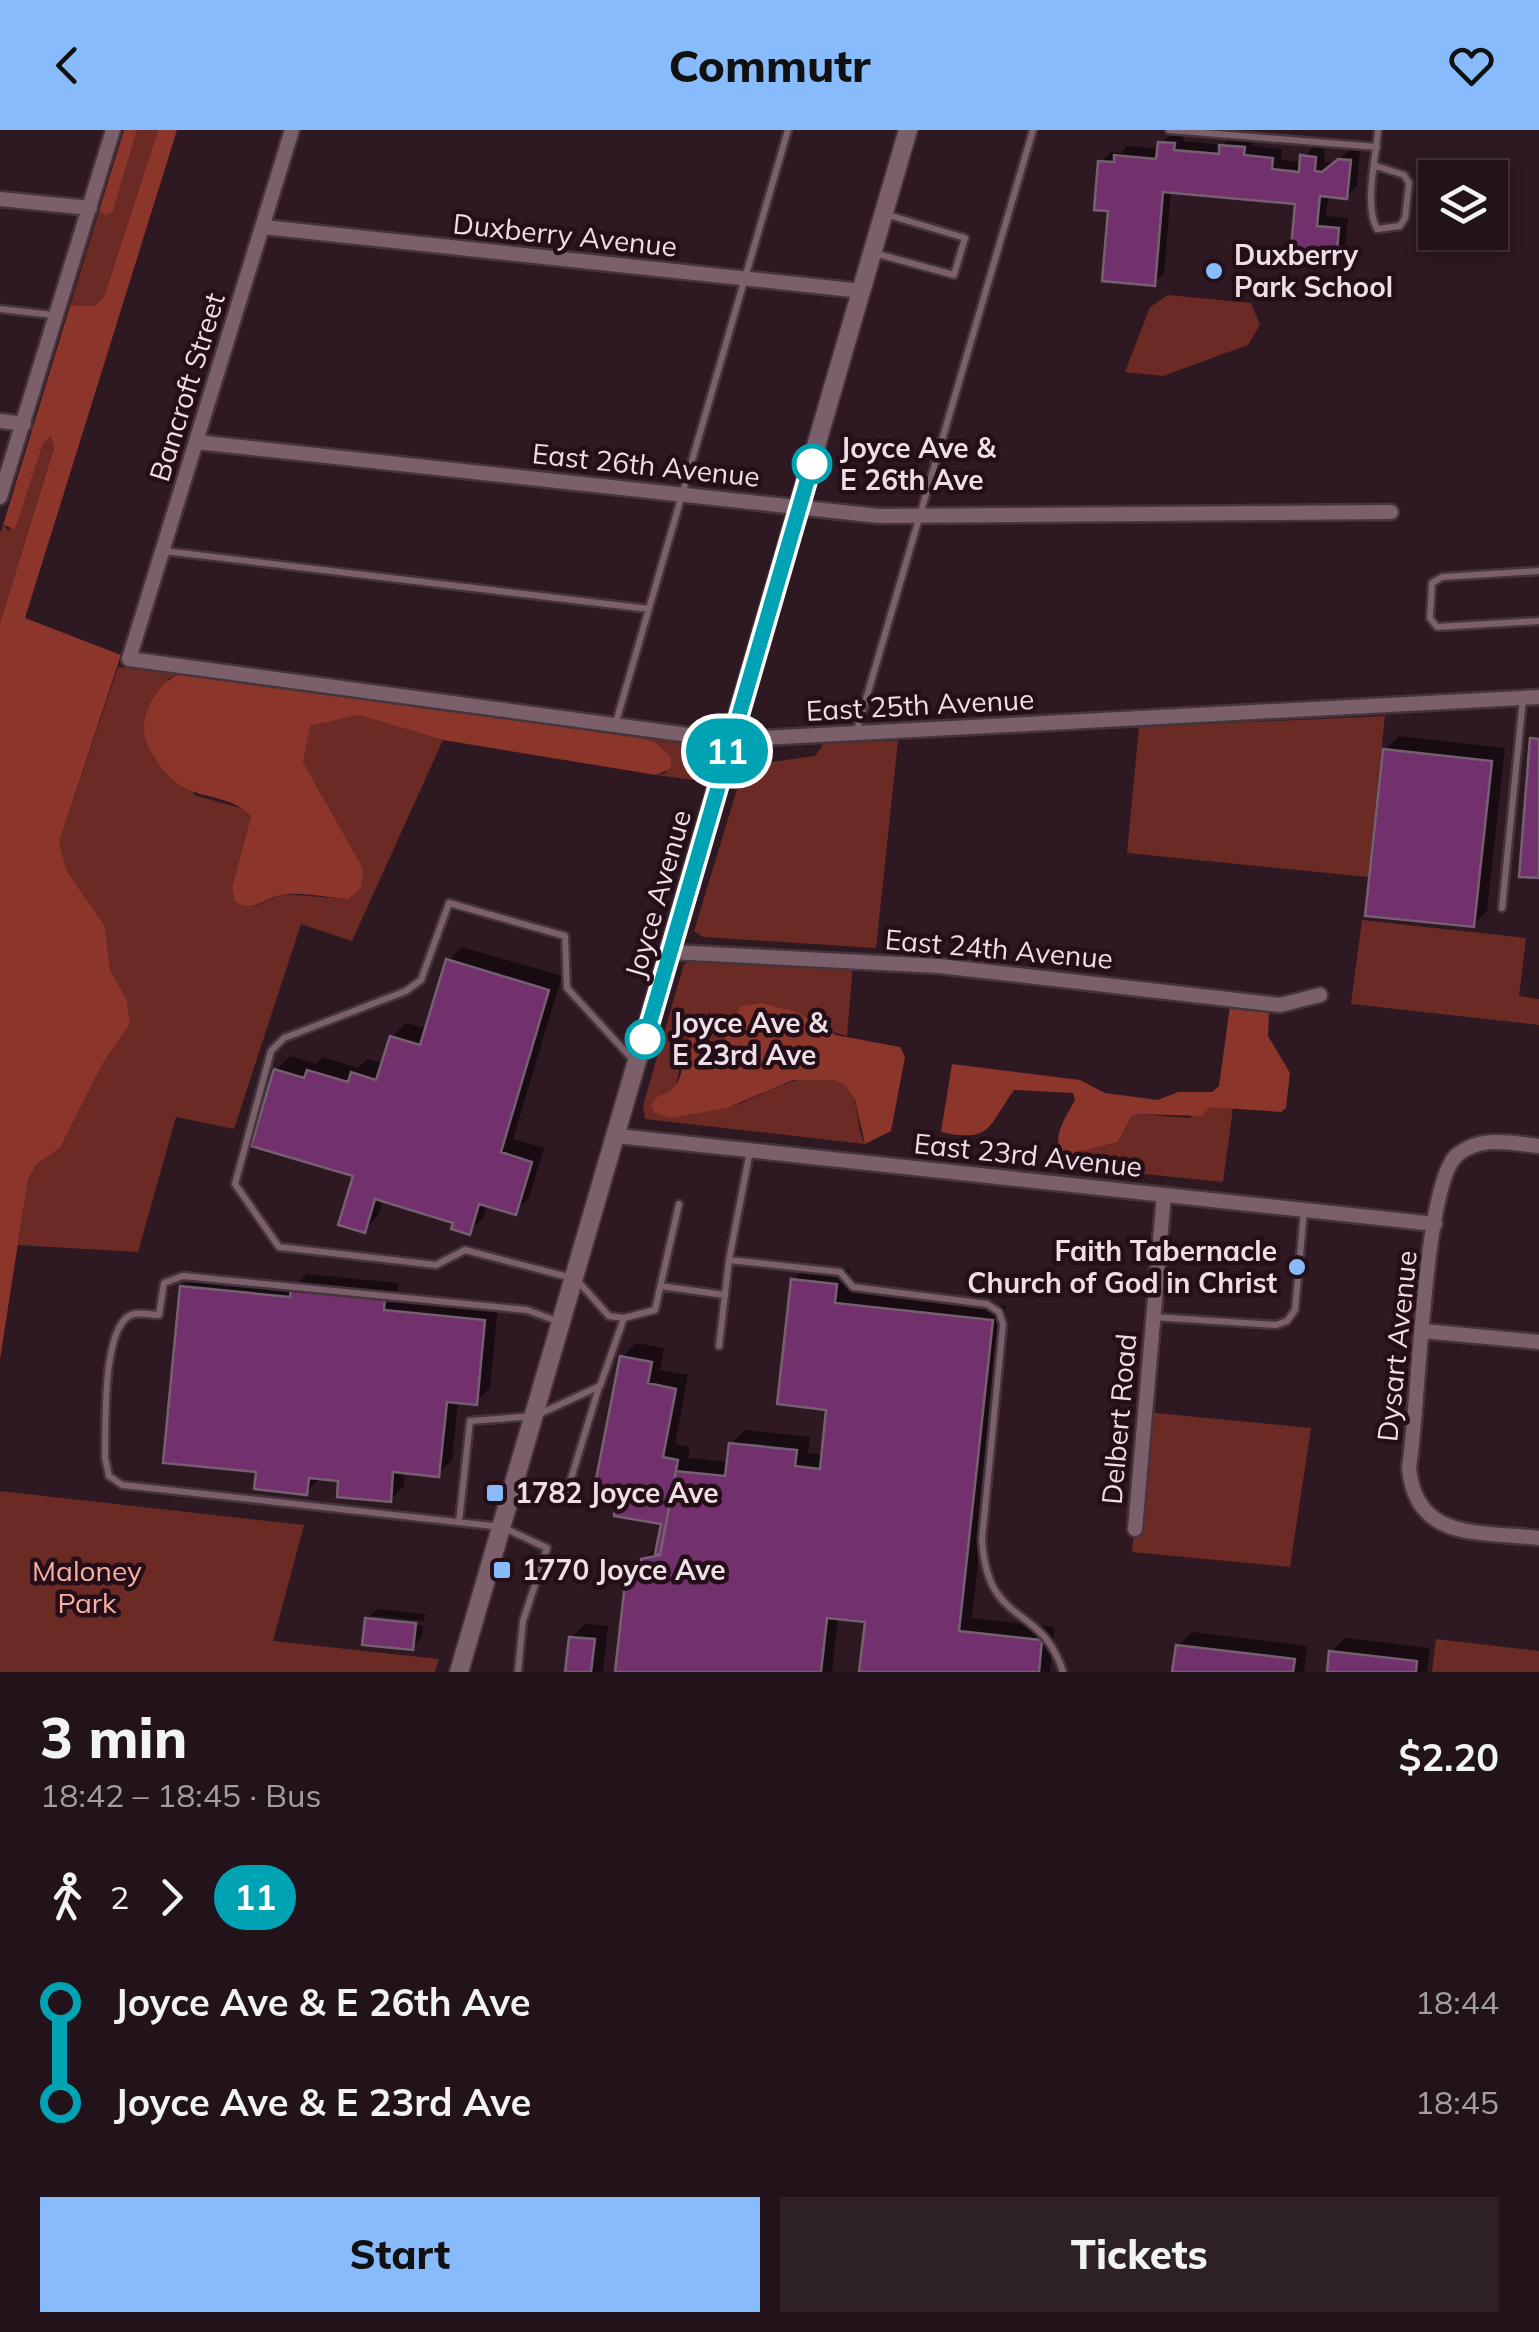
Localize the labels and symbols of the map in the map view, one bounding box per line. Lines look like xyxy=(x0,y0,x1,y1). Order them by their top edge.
street label: Duxberry Avenue xyxy=(451,205,679,264)
place label: Duxberry Park School xyxy=(1234,237,1393,304)
marker: Duxberry Park School xyxy=(1203,260,1225,282)
street label: Bancroft Street xyxy=(141,288,232,485)
place label: Joyce Ave & E 26th Ave xyxy=(840,430,996,497)
street label: East 26th Avenue xyxy=(531,435,762,494)
marker: Joyce Ave & E 26th Ave xyxy=(793,445,831,483)
street label: East 25th Avenue xyxy=(805,681,1035,728)
line badge: 11 xyxy=(682,718,772,784)
street label: Joyce Avenue xyxy=(617,806,698,982)
street label: East 24th Avenue xyxy=(884,921,1114,976)
place label: Joyce Ave & E 23rd Ave xyxy=(672,1005,828,1072)
marker: Joyce Ave & E 23rd Ave xyxy=(626,1020,664,1058)
street label: East 23rd Avenue xyxy=(912,1125,1144,1184)
place label: Faith Tabernacle Church of God in Christ xyxy=(967,1233,1277,1300)
street label: Dysart Avenue xyxy=(1369,1249,1424,1443)
marker: Faith Tabernacle Church of God in Christ xyxy=(1286,1256,1308,1278)
street label: Delbert Road xyxy=(1094,1332,1143,1506)
place label: 1782 Joyce Ave xyxy=(515,1475,719,1510)
marker: 1782 Joyce Ave xyxy=(484,1482,506,1504)
place label: 1770 Joyce Ave xyxy=(522,1552,726,1587)
park label: Maloney Park xyxy=(32,1553,142,1620)
marker: 1770 Joyce Ave xyxy=(491,1559,513,1581)

